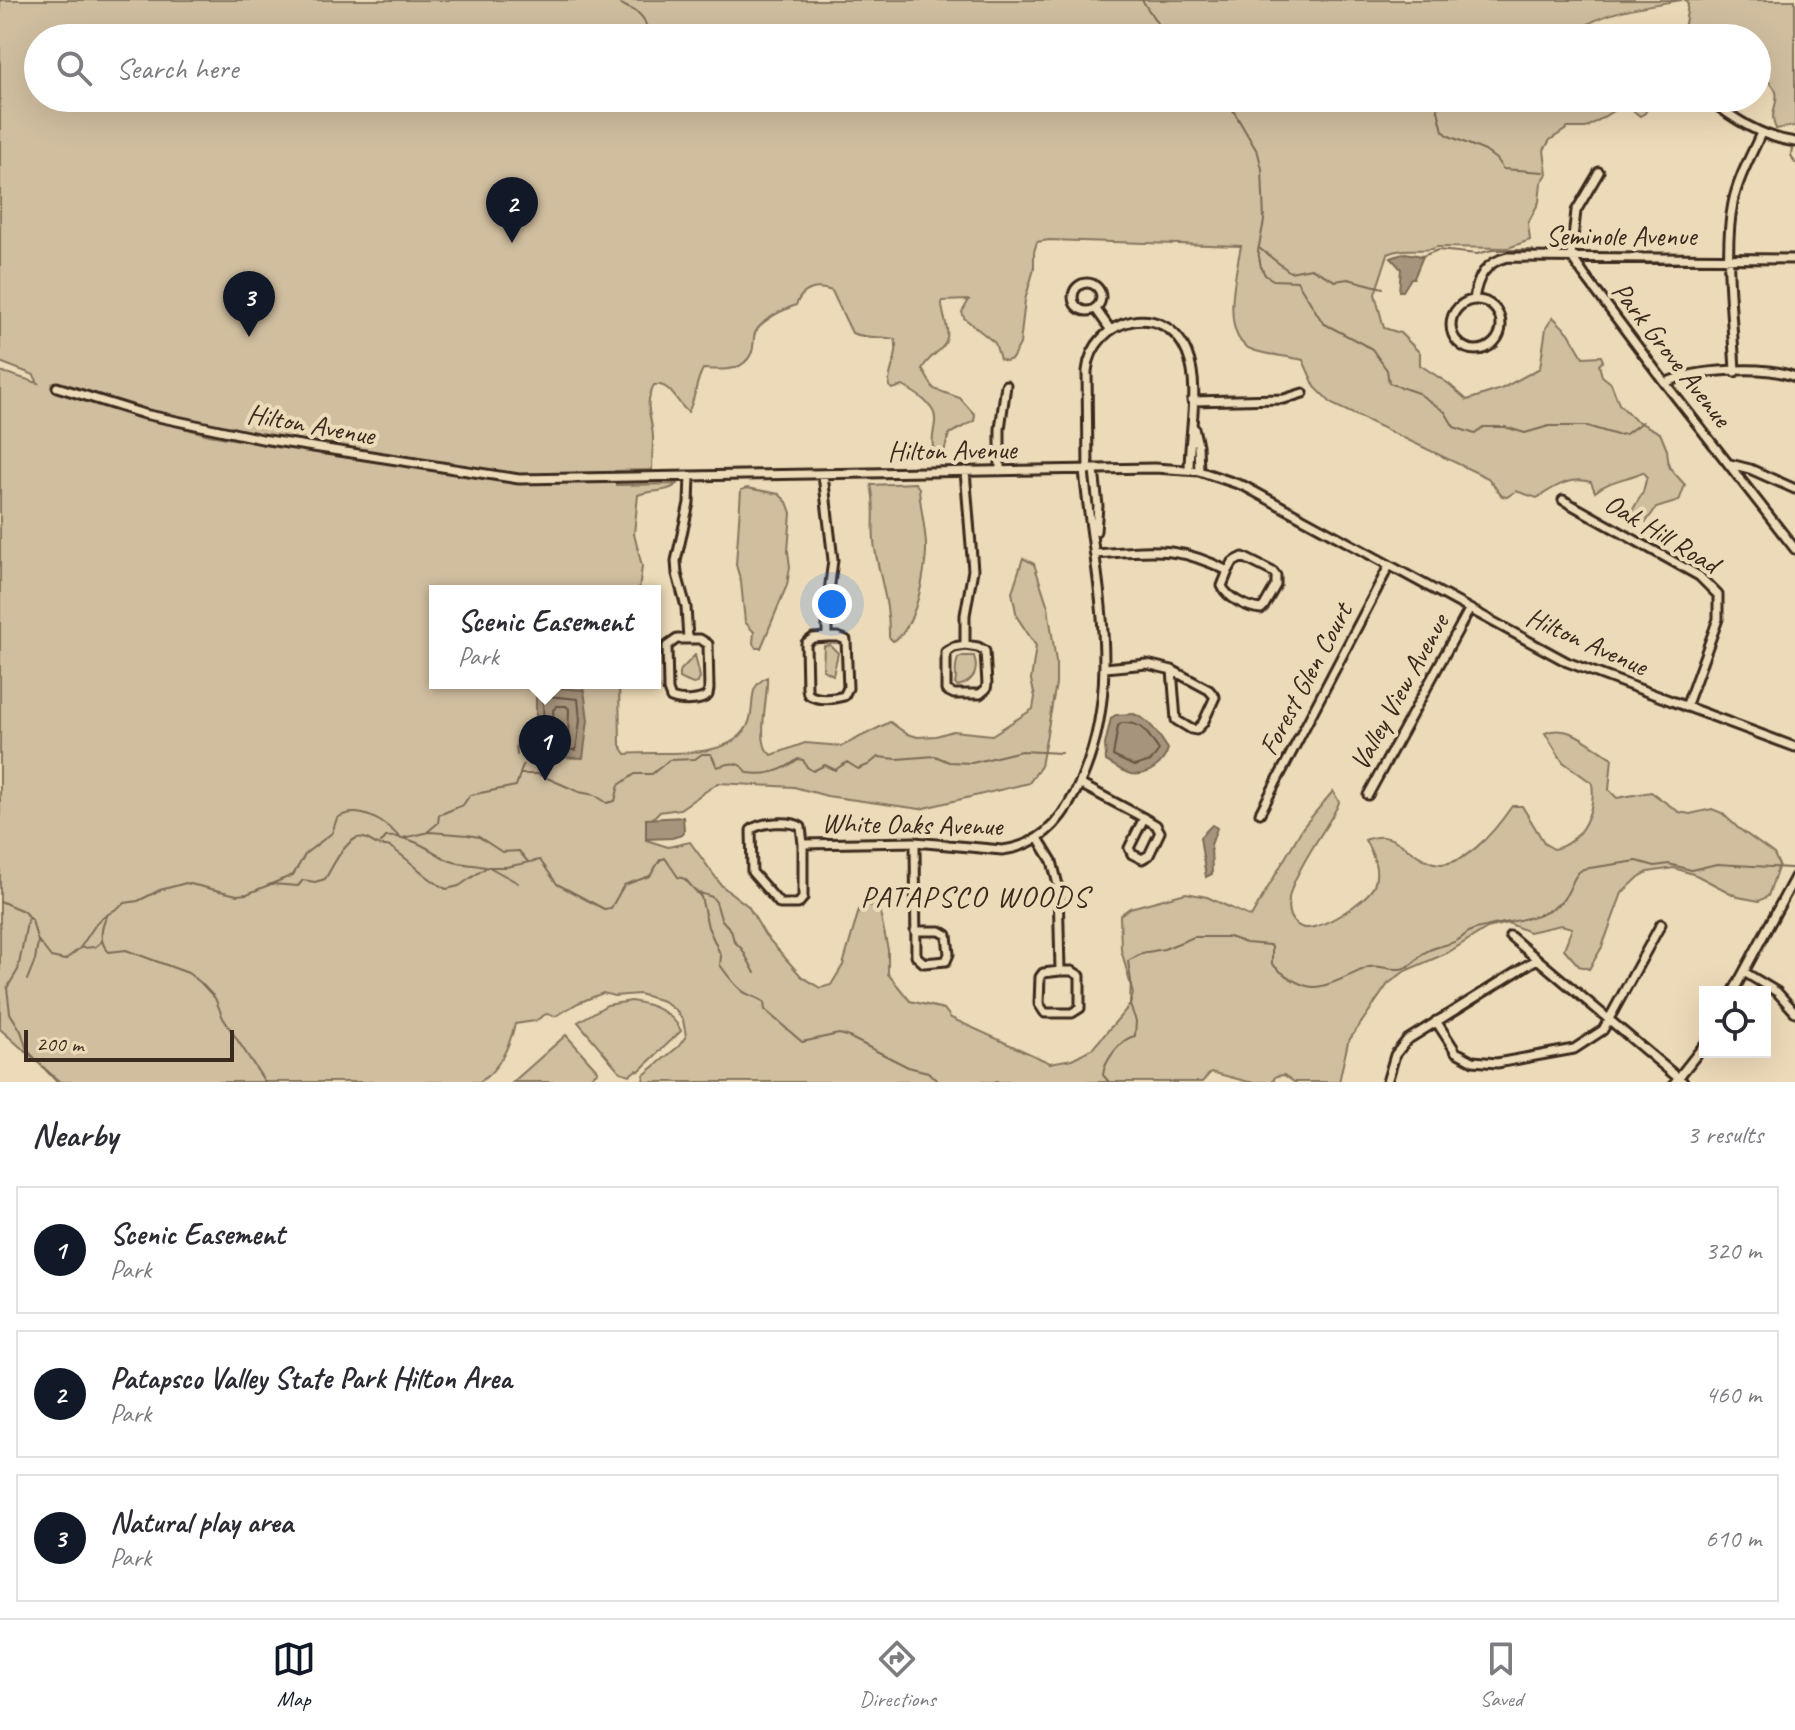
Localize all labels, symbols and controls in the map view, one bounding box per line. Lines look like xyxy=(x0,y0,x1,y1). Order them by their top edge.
search box xyxy=(24,24,1771,112)
icon: search xyxy=(52,46,96,90)
text: Search here xyxy=(116,49,238,87)
pin: 2 xyxy=(486,177,538,243)
street label: Seminole Avenue xyxy=(1546,218,1698,253)
pin: 3 xyxy=(223,271,275,337)
street label: Park Grove Avenue xyxy=(1604,274,1741,435)
street label: Hilton Avenue xyxy=(244,396,379,453)
street label: Hilton Avenue xyxy=(887,431,1019,469)
street label: Oak Hill Road xyxy=(1598,485,1729,583)
your location xyxy=(812,584,852,624)
popup xyxy=(429,585,661,689)
street label: Forest Glen Court xyxy=(1250,595,1361,761)
street label: Hilton Avenue xyxy=(1521,599,1655,684)
text: Scenic Easement xyxy=(458,602,632,640)
street label: Valley View Avenue xyxy=(1342,606,1457,776)
text: Park xyxy=(458,640,499,673)
pin: 1 xyxy=(519,715,571,781)
street label: White Oaks Avenue xyxy=(821,805,1005,843)
district label: PATAPSCO WOODS xyxy=(860,877,1093,915)
map controls xyxy=(1699,986,1771,1058)
button: locate xyxy=(1699,986,1771,1058)
scale bar xyxy=(24,1026,234,1062)
text: 200 m xyxy=(36,1030,83,1058)
text: Nearby xyxy=(32,1113,118,1156)
text: 3 results xyxy=(1687,1118,1763,1151)
text: Scenic Easement xyxy=(110,1215,285,1253)
text: 1 xyxy=(54,1234,66,1267)
text: 320 m xyxy=(1705,1234,1761,1267)
text: Park xyxy=(110,1253,151,1286)
text: Patapsco Valley State Park Hilton Area xyxy=(110,1359,512,1397)
text: 2 xyxy=(54,1378,66,1411)
text: 460 m xyxy=(1705,1378,1761,1411)
text: Park xyxy=(110,1397,151,1430)
text: Natural play area xyxy=(110,1503,293,1541)
text: 3 xyxy=(54,1522,66,1555)
text: 610 m xyxy=(1705,1522,1761,1555)
text: Park xyxy=(110,1541,151,1574)
tab: Map xyxy=(272,1637,316,1713)
tab: Directions xyxy=(859,1637,936,1713)
tab: Saved xyxy=(1479,1637,1523,1713)

